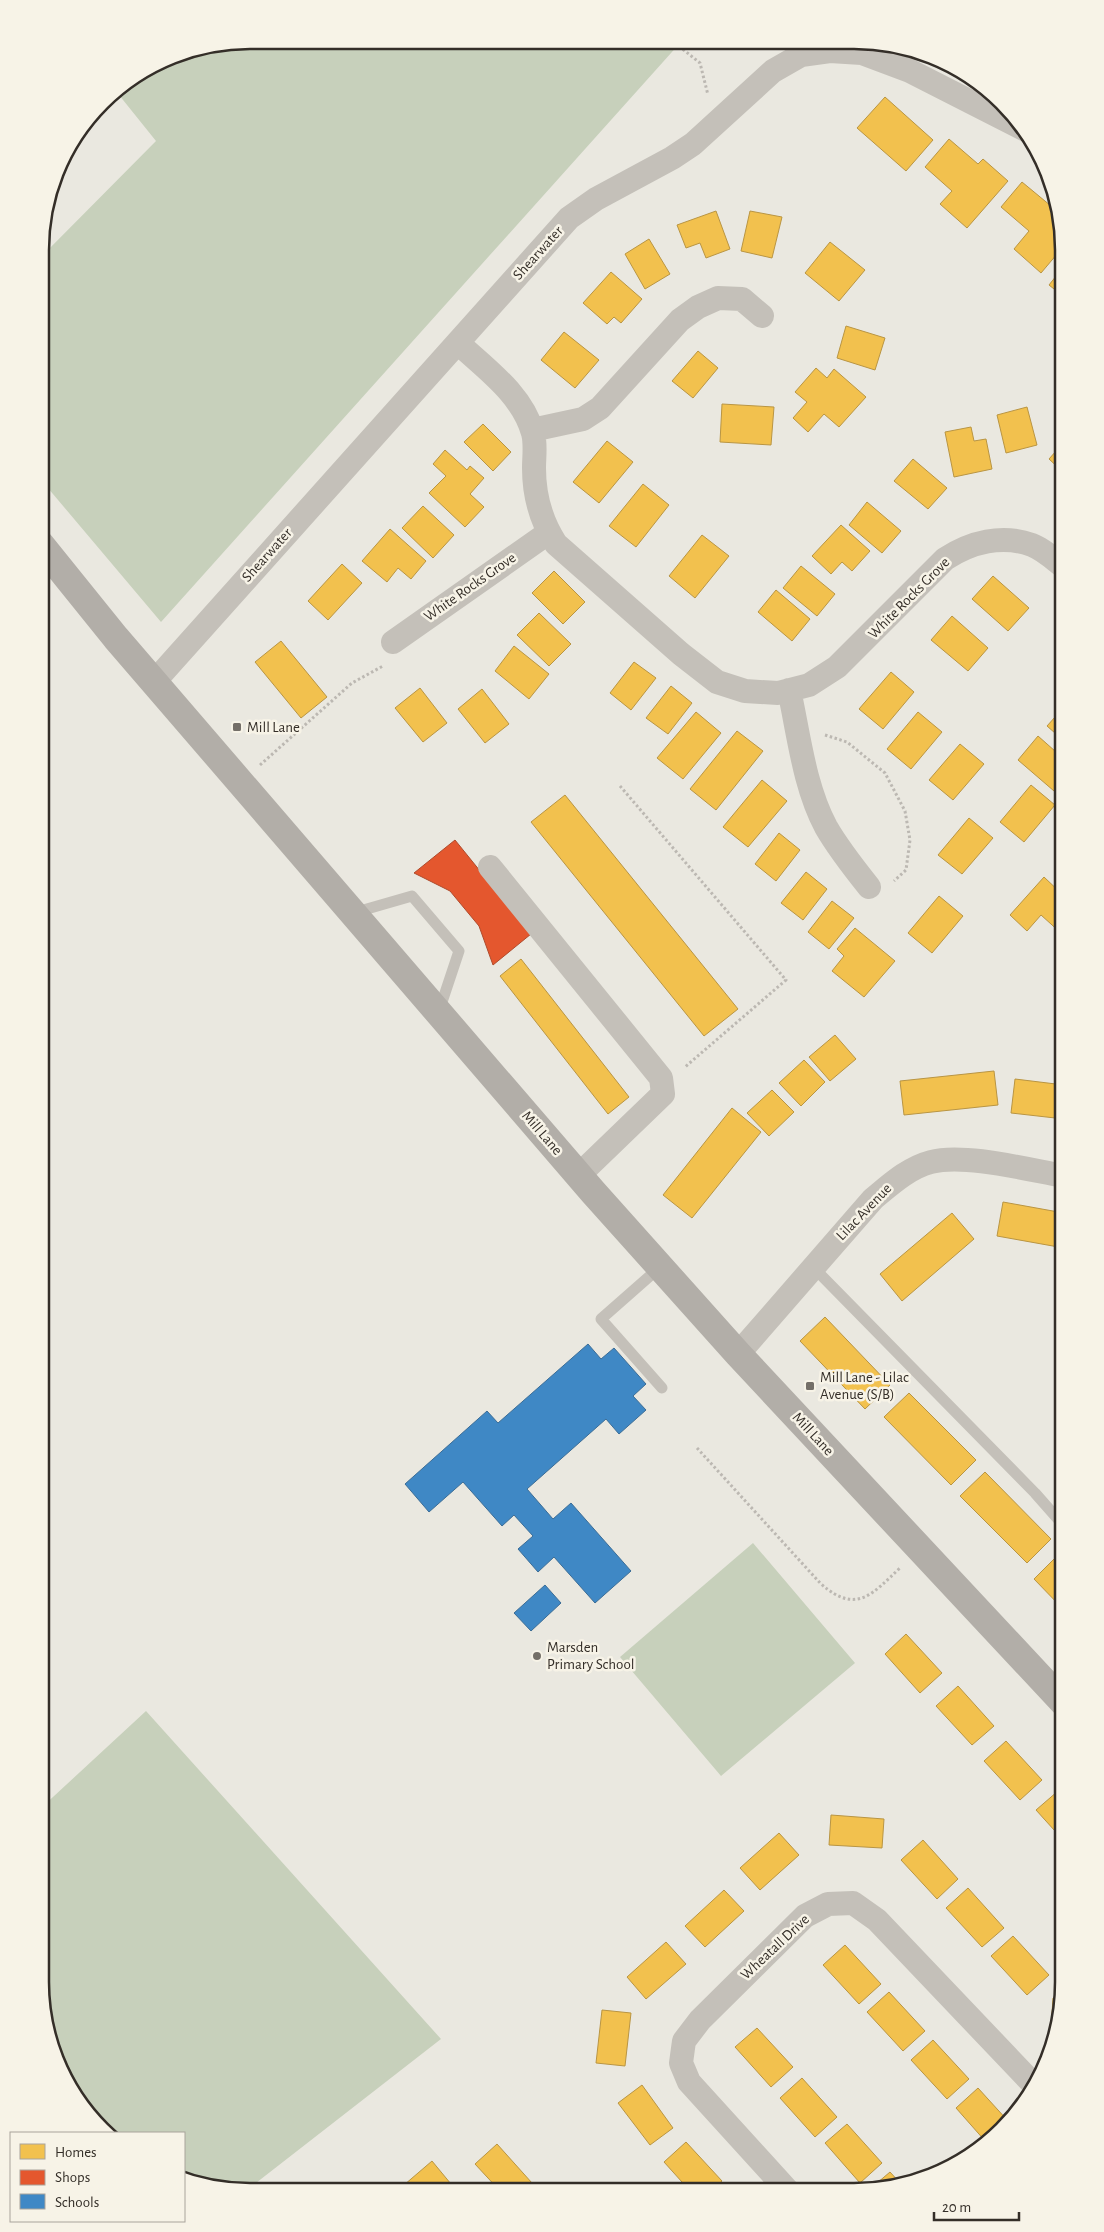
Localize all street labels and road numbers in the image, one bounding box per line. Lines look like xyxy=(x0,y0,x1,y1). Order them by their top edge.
street label: Shearwater xyxy=(510,223,566,283)
street label: Shearwater xyxy=(239,525,295,585)
street label: White Rocks Grove xyxy=(421,550,519,624)
street label: White Rocks Grove xyxy=(865,554,953,642)
street label: Mill Lane xyxy=(519,1108,565,1158)
street label: Lilac Avenue xyxy=(833,1181,895,1243)
street label: Mill Lane xyxy=(789,1409,837,1459)
street label: Wheatall Drive xyxy=(738,1912,812,1982)

